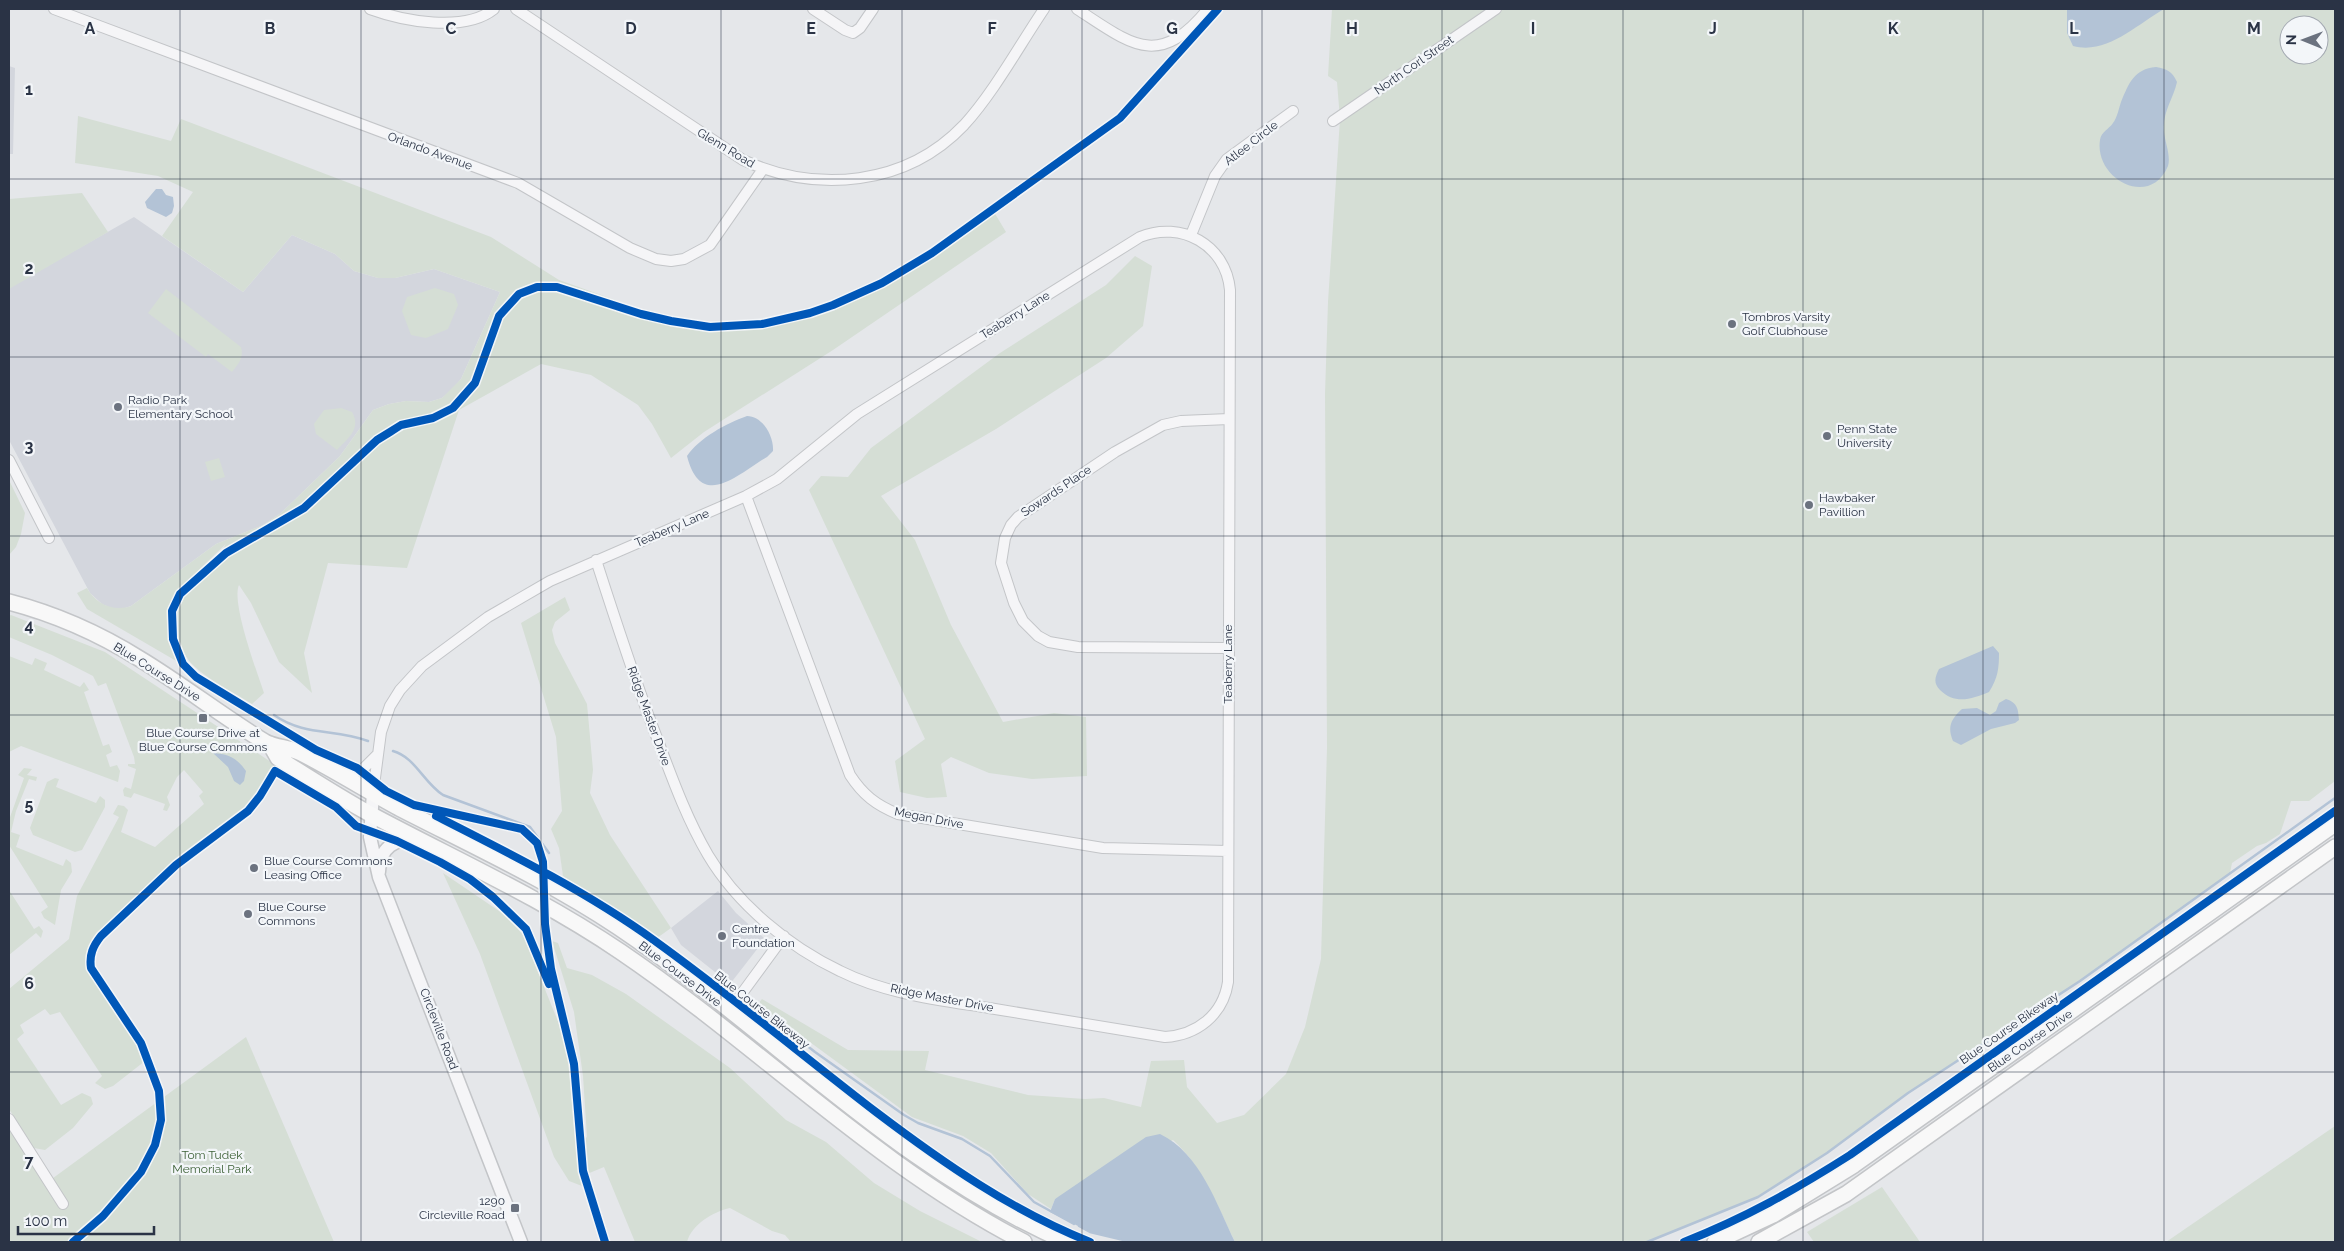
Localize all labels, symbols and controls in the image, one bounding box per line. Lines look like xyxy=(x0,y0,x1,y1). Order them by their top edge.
north arrow xyxy=(2279,15,2329,65)
text: A xyxy=(85,19,96,38)
text: B xyxy=(265,19,276,38)
text: C xyxy=(446,19,457,38)
text: D xyxy=(625,19,637,38)
text: E xyxy=(806,19,816,38)
text: F xyxy=(987,19,997,38)
text: G xyxy=(1166,19,1178,38)
text: H xyxy=(1346,19,1358,38)
text: I xyxy=(1531,19,1535,38)
text: J xyxy=(1709,19,1717,38)
text: K xyxy=(1888,19,1899,38)
text: L xyxy=(2069,19,2079,38)
text: M xyxy=(2247,19,2261,38)
street label: North Corl Street xyxy=(1372,32,1456,98)
text: N xyxy=(2283,34,2299,45)
text: 1 xyxy=(25,80,33,99)
street label: Atlee Circle xyxy=(1221,118,1281,168)
street label: Glenn Road xyxy=(695,125,757,171)
street label: Orlando Avenue xyxy=(386,129,474,173)
text: 2 xyxy=(24,259,34,278)
street label: Teaberry Lane xyxy=(978,288,1052,342)
place label: Tombros Varsity Golf Clubhouse xyxy=(1742,310,1831,338)
marker: Tombros Varsity Golf Clubhouse xyxy=(1726,318,1738,330)
place label: Radio Park Elementary School xyxy=(128,393,234,421)
marker: Radio Park Elementary School xyxy=(112,401,124,413)
place label: Penn State University xyxy=(1837,422,1897,450)
marker: Penn State University xyxy=(1821,430,1833,442)
text: 3 xyxy=(25,437,34,456)
street label: Sowards Place xyxy=(1018,462,1094,520)
place label: Hawbaker Pavillion xyxy=(1819,491,1876,519)
marker: Hawbaker Pavillion xyxy=(1803,499,1815,511)
street label: Teaberry Lane xyxy=(633,506,711,550)
text: 4 xyxy=(24,616,34,635)
street label: Teaberry Lane xyxy=(1221,624,1235,704)
street label: Blue Course Drive xyxy=(111,640,203,704)
street label: Ridge Master Drive xyxy=(625,664,673,768)
marker: Blue Course Drive at Blue Course Commons xyxy=(197,712,209,724)
place label: Blue Course Drive at Blue Course Commons xyxy=(139,726,267,754)
text: 5 xyxy=(25,795,34,814)
street label: Megan Drive xyxy=(893,804,965,832)
place label: Blue Course Commons Leasing Office xyxy=(264,854,393,882)
marker: Blue Course Commons Leasing Office xyxy=(248,862,260,874)
place label: Blue Course Commons xyxy=(258,900,326,928)
marker: Blue Course Commons xyxy=(242,908,254,920)
place label: Centre Foundation xyxy=(732,922,795,950)
marker: Centre Foundation xyxy=(716,930,728,942)
street label: Blue Course Drive xyxy=(636,938,724,1010)
street label: Blue Course Bikeway xyxy=(712,968,813,1052)
text: 6 xyxy=(24,974,34,993)
street label: Ridge Master Drive xyxy=(889,981,995,1015)
street label: Circleville Road xyxy=(417,986,461,1072)
street label: Blue Course Bikeway xyxy=(1957,988,2061,1067)
street label: Blue Course Drive xyxy=(1985,1007,2075,1075)
park label: Tom Tudek Memorial Park xyxy=(172,1148,252,1176)
text: 7 xyxy=(25,1152,34,1171)
place label: 1290 Circleville Road xyxy=(419,1194,505,1222)
marker: 1290 Circleville Road xyxy=(509,1202,521,1214)
scale bar xyxy=(18,1204,154,1236)
text: 100 m xyxy=(25,1212,67,1230)

